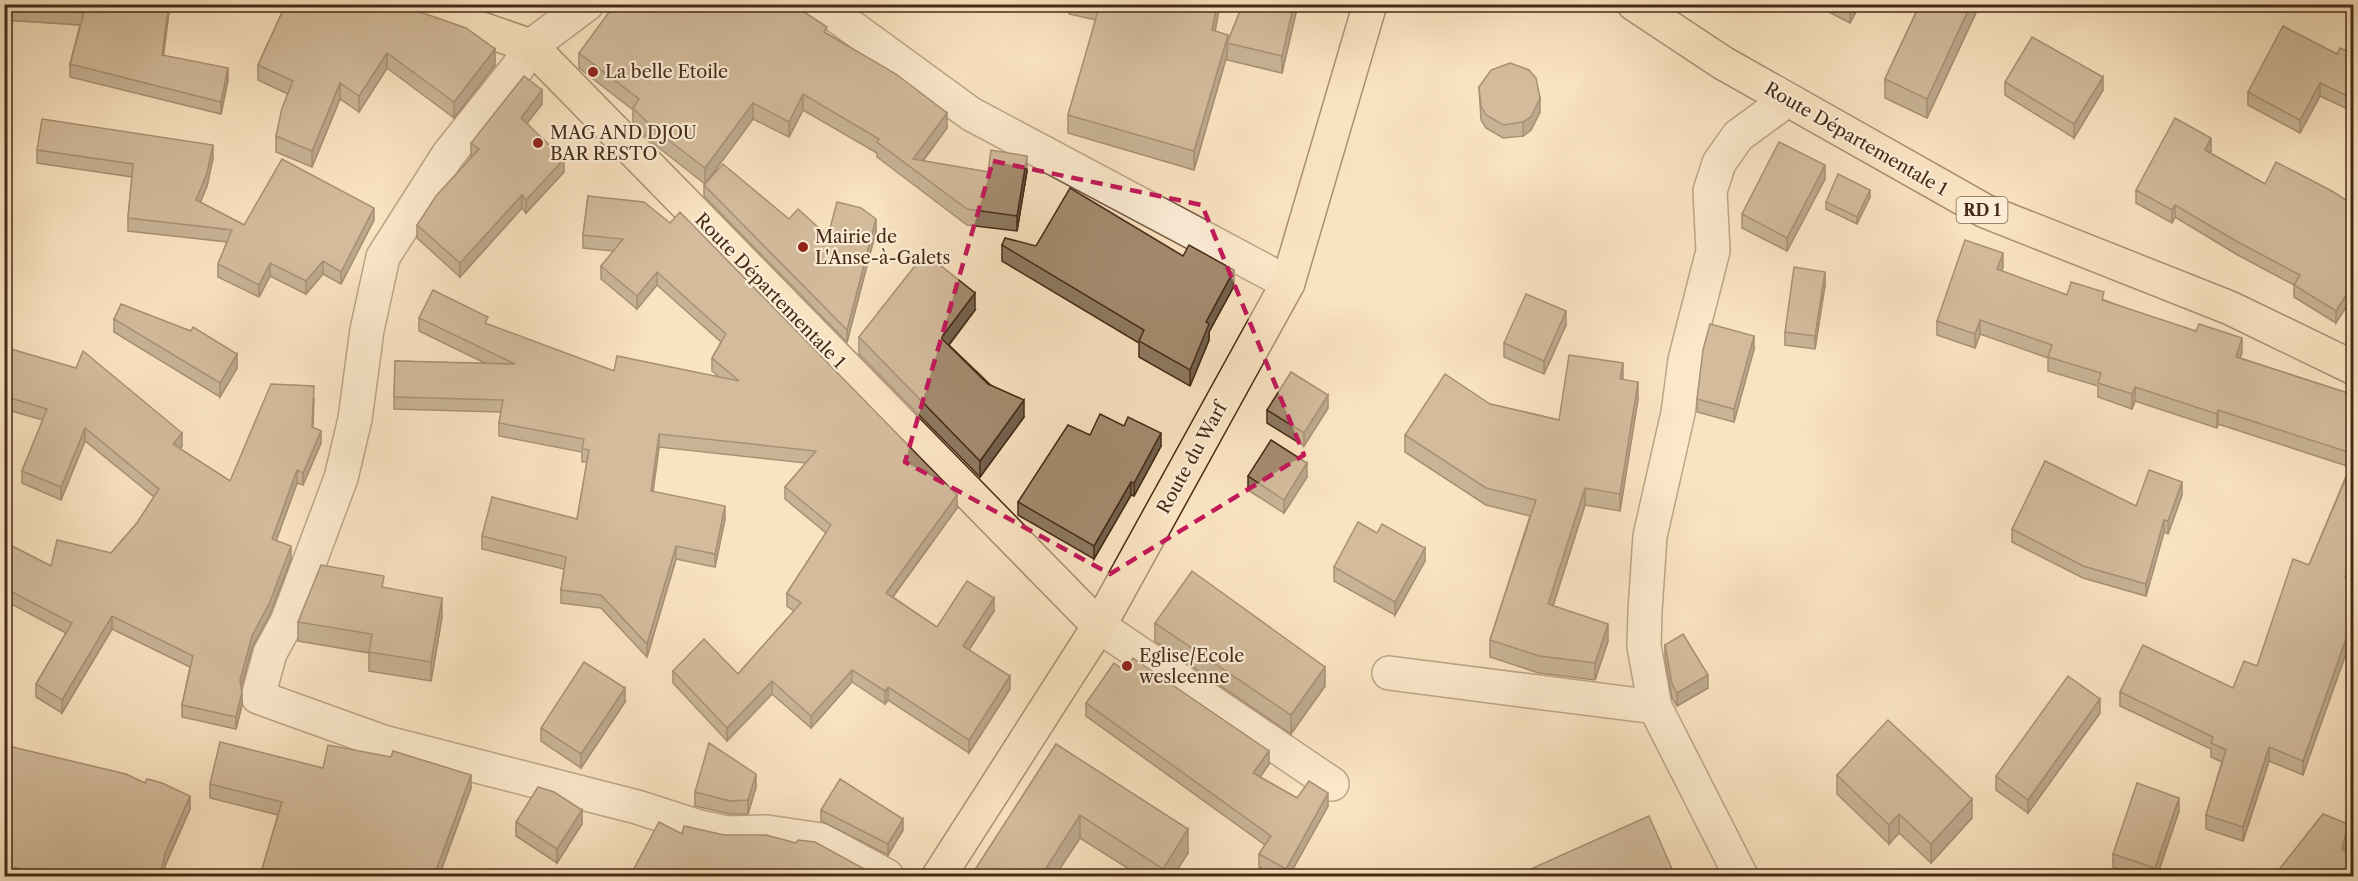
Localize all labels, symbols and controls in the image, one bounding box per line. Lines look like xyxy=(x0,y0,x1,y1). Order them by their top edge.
place label: La belle Etoile xyxy=(605,61,728,83)
marker: La belle Etoile xyxy=(586,65,600,79)
street label: Route Départementale 1 xyxy=(1761,78,1952,201)
place label: MAG AND DJOU BAR RESTO xyxy=(550,122,697,165)
marker: MAG AND DJOU BAR RESTO xyxy=(531,136,545,150)
road number: RD 1 xyxy=(1956,197,2008,223)
street label: Route Départementale 1 xyxy=(690,209,850,374)
place label: Mairie de L'Anse-à-Galets xyxy=(815,226,950,269)
marker: Mairie de L'Anse-à-Galets xyxy=(796,240,810,254)
street label: Route du Warf xyxy=(1152,396,1233,518)
place label: Eglise/Ecole wesleenne xyxy=(1138,645,1244,688)
marker: Eglise/Ecole wesleenne xyxy=(1120,659,1134,673)

